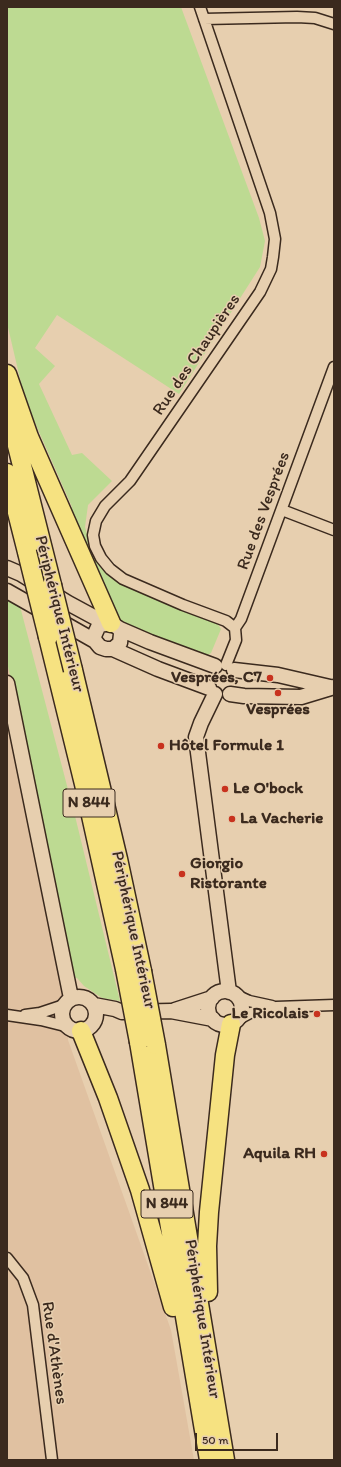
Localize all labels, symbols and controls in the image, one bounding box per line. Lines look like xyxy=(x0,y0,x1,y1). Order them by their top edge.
street label: Rue des Chaupières xyxy=(149,291,245,419)
street label: Rue des Vesprées xyxy=(233,449,295,573)
street label: Périphérique Intérieur xyxy=(30,533,88,695)
place label: Vesprées, C7 xyxy=(171,668,262,688)
marker: Vesprées, C7 xyxy=(265,673,275,683)
marker: Vesprées xyxy=(273,688,283,698)
place label: Vesprées xyxy=(246,700,310,720)
place label: Hôtel Formule 1 xyxy=(169,736,284,756)
marker: Hôtel Formule 1 xyxy=(156,741,166,751)
place label: Le O'bock xyxy=(233,779,303,799)
marker: Le O'bock xyxy=(220,784,230,794)
road number: N 844 xyxy=(63,789,115,817)
place label: La Vacherie xyxy=(240,809,323,829)
marker: La Vacherie xyxy=(227,814,237,824)
street label: Périphérique Intérieur xyxy=(106,849,160,1011)
place label: Giorgio Ristorante xyxy=(190,854,267,894)
marker: Giorgio Ristorante xyxy=(177,869,187,879)
place label: Le Ricolais xyxy=(232,1004,309,1024)
marker: Le Ricolais xyxy=(312,1009,322,1019)
place label: Aquila RH xyxy=(243,1144,316,1164)
marker: Aquila RH xyxy=(319,1149,329,1159)
road number: N 844 xyxy=(141,1190,193,1218)
street label: Périphérique Intérieur xyxy=(179,1238,225,1400)
street label: Rue d'Athènes xyxy=(37,1300,71,1406)
scale bar xyxy=(197,1425,280,1451)
text: 50 m xyxy=(202,1433,228,1447)

